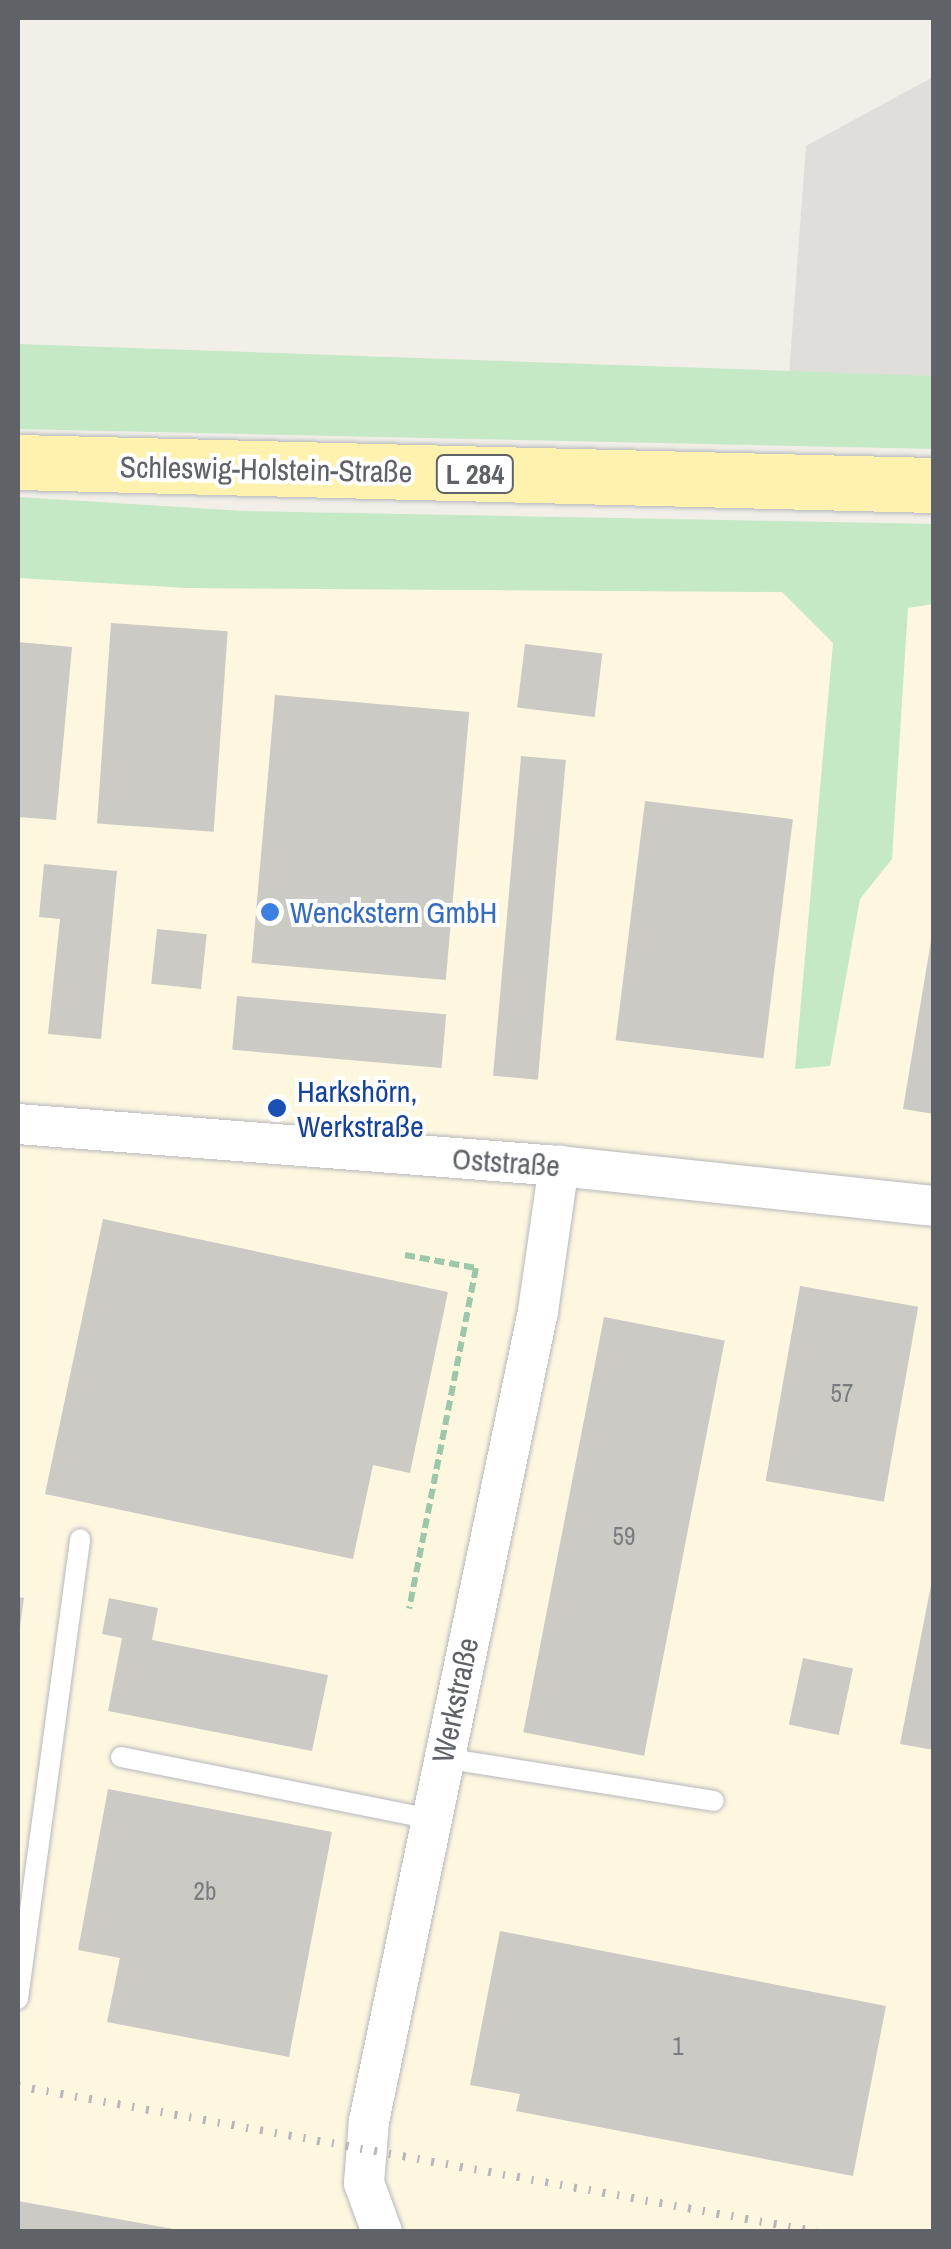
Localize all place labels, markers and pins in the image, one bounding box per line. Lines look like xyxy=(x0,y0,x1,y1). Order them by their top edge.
place label: Wenckstern GmbH xyxy=(290,894,497,930)
marker: Wenckstern GmbH xyxy=(259,901,281,923)
place label: Harkshörn, Werkstraße xyxy=(297,1073,424,1144)
marker: Harkshörn, Werkstraße xyxy=(266,1097,288,1119)

